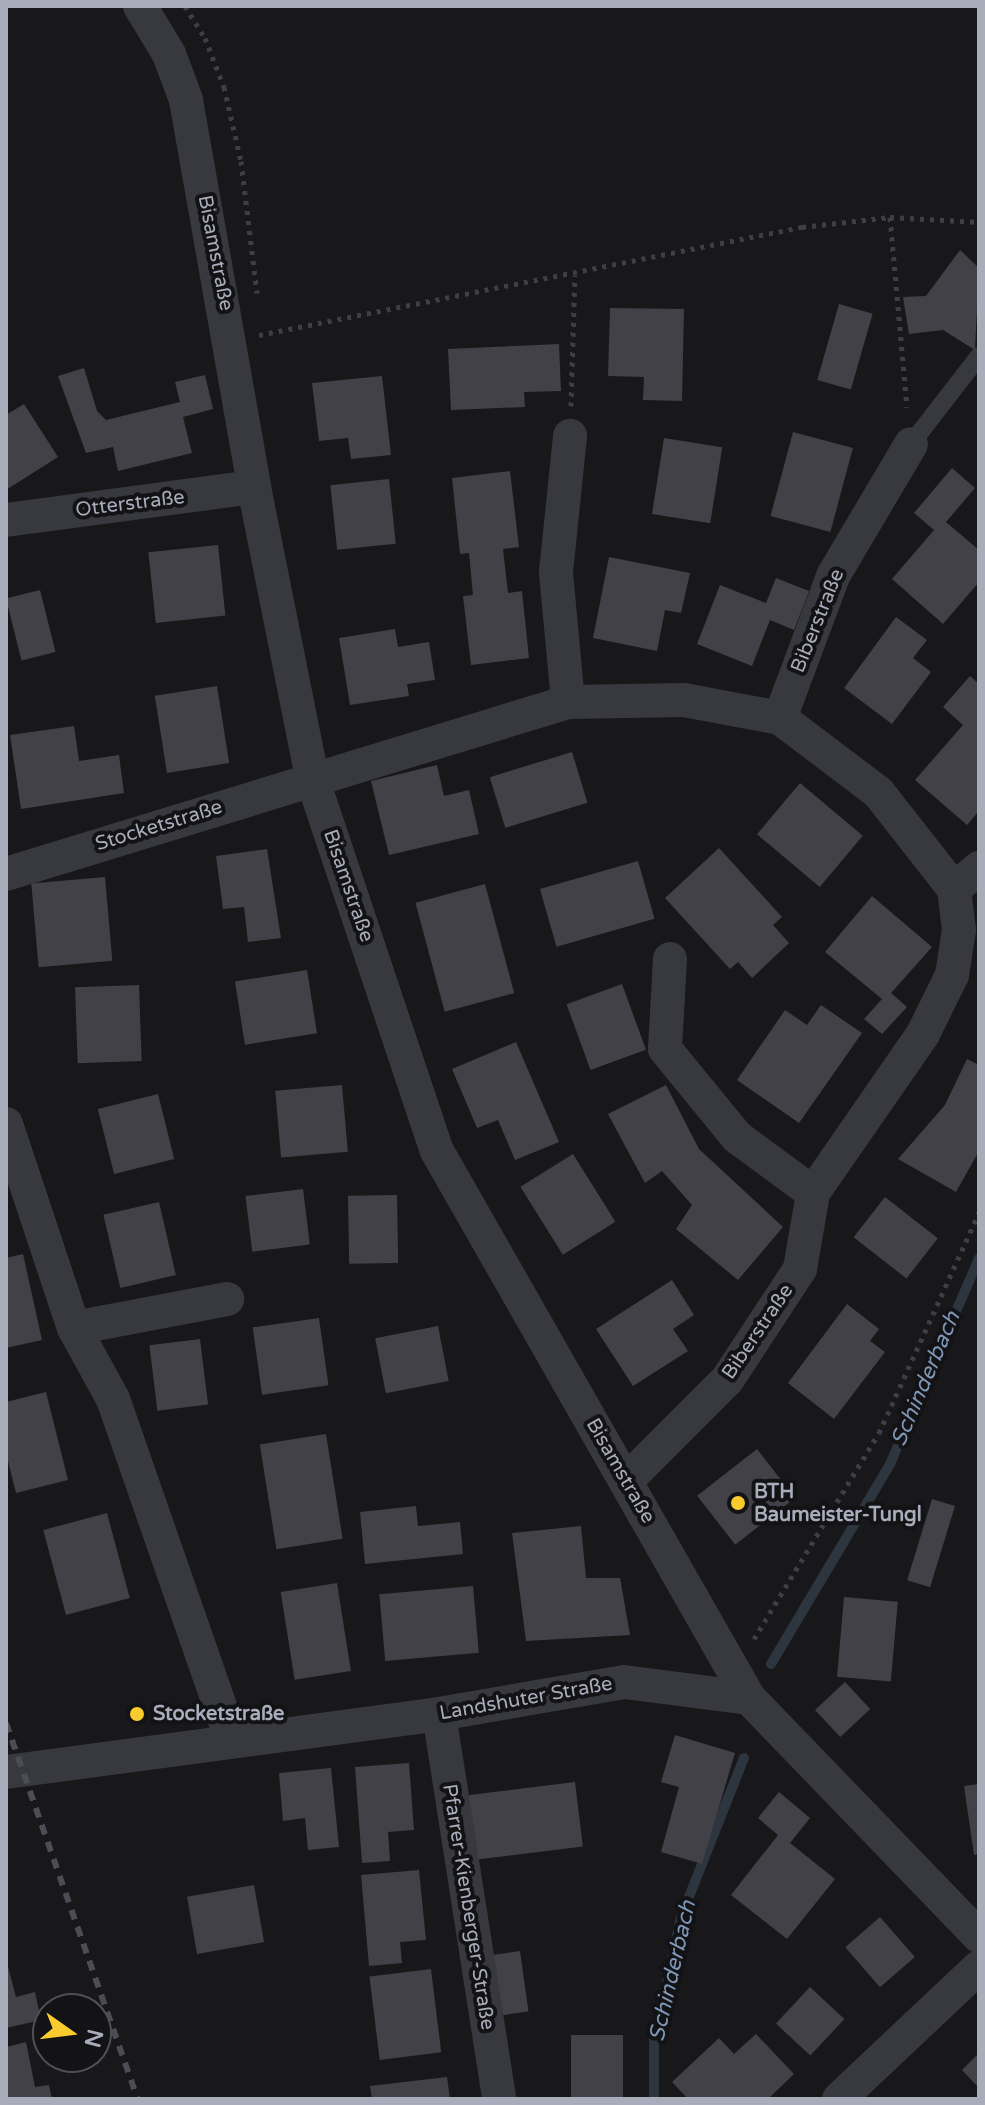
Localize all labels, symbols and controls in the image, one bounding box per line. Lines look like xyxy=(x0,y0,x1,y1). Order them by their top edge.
street label: Bisamstraße xyxy=(192,193,238,313)
street label: Otterstraße xyxy=(74,485,186,523)
street label: Biberstraße xyxy=(786,566,850,676)
street label: Stocketstraße xyxy=(93,795,225,857)
street label: Bisamstraße xyxy=(318,827,378,945)
street label: Biberstraße xyxy=(717,1280,799,1384)
water label: Schinderbach xyxy=(886,1308,966,1450)
street label: Bisamstraße xyxy=(580,1414,660,1528)
place label: BTH Baumeister-Tungl xyxy=(754,1480,922,1527)
marker: BTH Baumeister-Tungl xyxy=(729,1494,747,1512)
street label: Landshuter Straße xyxy=(438,1672,614,1726)
place label: Stocketstraße xyxy=(153,1702,284,1726)
marker: Stocketstraße xyxy=(128,1705,146,1723)
street label: Pfarrer-Kienberger-Straße xyxy=(437,1782,499,2032)
water label: Schinderbach xyxy=(644,1898,702,2044)
north arrow xyxy=(32,1993,112,2073)
text: N xyxy=(79,2027,108,2050)

